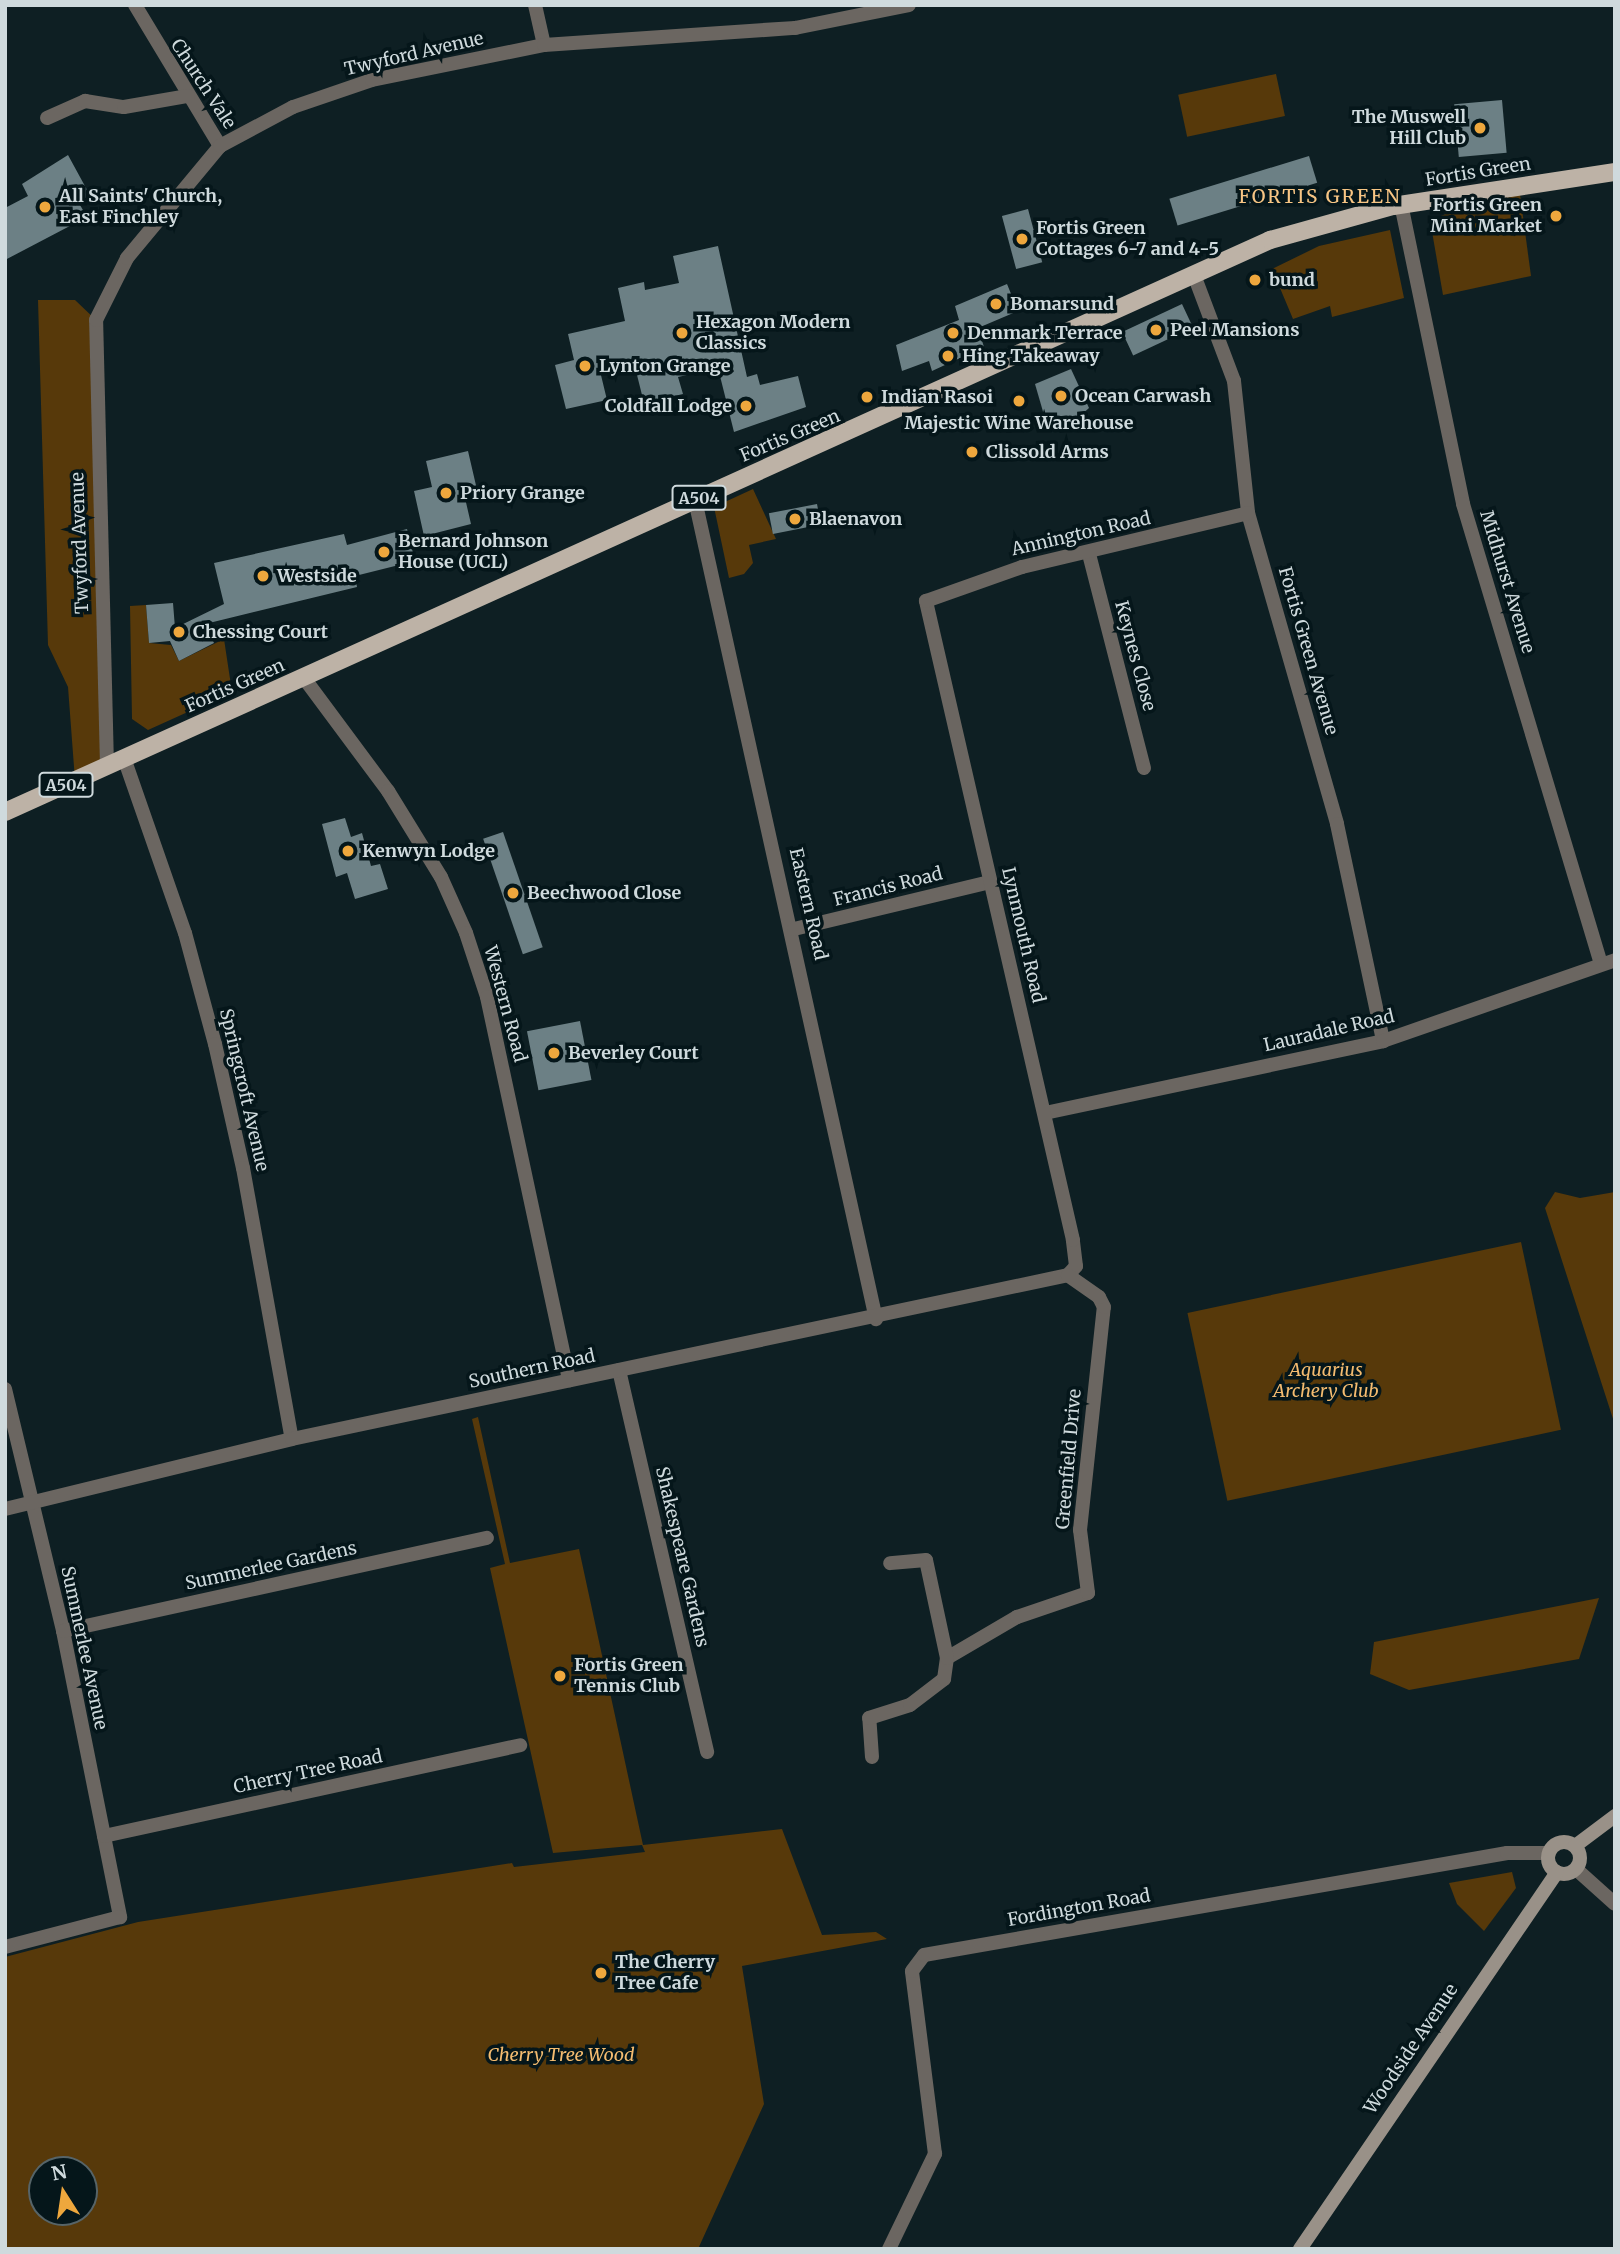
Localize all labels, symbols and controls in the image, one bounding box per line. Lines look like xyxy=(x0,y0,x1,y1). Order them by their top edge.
street label: Twyford Avenue xyxy=(342,27,486,81)
street label: Church Vale xyxy=(166,35,240,133)
place label: The Muswell Hill Club xyxy=(1352,107,1466,150)
marker: The Muswell Hill Club xyxy=(1472,120,1488,136)
street label: Fortis Green xyxy=(1424,153,1532,191)
place label: All Saints' Church, East Finchley xyxy=(59,186,222,228)
district label: FORTIS GREEN xyxy=(1240,186,1400,208)
place label: Fortis Green Mini Market xyxy=(1430,195,1542,238)
marker: All Saints' Church, East Finchley xyxy=(37,199,53,215)
marker: Fortis Green Mini Market xyxy=(1548,208,1564,224)
place label: Fortis Green Cottages 6-7 and 4-5 xyxy=(1036,218,1219,260)
marker: Fortis Green Cottages 6-7 and 4-5 xyxy=(1014,231,1030,247)
place label: bund xyxy=(1269,269,1315,291)
marker: bund xyxy=(1247,272,1263,288)
place label: Bomarsund xyxy=(1010,293,1114,315)
marker: Bomarsund xyxy=(988,296,1004,312)
place label: Hexagon Modern Classics xyxy=(696,312,850,354)
place label: Peel Mansions xyxy=(1170,319,1299,341)
place label: Denmark Terrace xyxy=(967,322,1122,344)
marker: Peel Mansions xyxy=(1148,322,1164,338)
marker: Hexagon Modern Classics xyxy=(674,325,690,341)
marker: Denmark Terrace xyxy=(945,325,961,341)
place label: Hing Takeaway xyxy=(962,345,1100,367)
marker: Hing Takeaway xyxy=(940,348,956,364)
place label: Lynton Grange xyxy=(599,355,730,377)
marker: Lynton Grange xyxy=(577,358,593,374)
place label: Ocean Carwash xyxy=(1075,385,1211,407)
place label: Indian Rasoi xyxy=(881,386,993,408)
marker: Ocean Carwash xyxy=(1053,388,1069,404)
marker: Indian Rasoi xyxy=(859,389,875,405)
marker: Majestic Wine Warehouse xyxy=(1011,393,1027,409)
place label: Coldfall Lodge xyxy=(605,395,732,417)
marker: Coldfall Lodge xyxy=(738,398,754,414)
street label: Fortis Green xyxy=(737,405,843,467)
place label: Majestic Wine Warehouse xyxy=(905,412,1133,434)
place label: Clissold Arms xyxy=(986,441,1109,463)
marker: Clissold Arms xyxy=(964,444,980,460)
street label: Twyford Avenue xyxy=(67,472,93,614)
place label: Priory Grange xyxy=(460,482,585,504)
marker: Priory Grange xyxy=(438,485,454,501)
road number: A504 xyxy=(671,485,727,510)
street label: Annington Road xyxy=(1009,507,1153,561)
place label: Blaenavon xyxy=(809,508,902,530)
street label: Midhurst Avenue xyxy=(1475,508,1539,656)
marker: Blaenavon xyxy=(787,511,803,527)
place label: Bernard Johnson House (UCL) xyxy=(398,531,548,574)
marker: Bernard Johnson House (UCL) xyxy=(376,544,392,560)
street label: Fortis Green Avenue xyxy=(1274,564,1342,738)
place label: Westside xyxy=(277,565,357,587)
marker: Westside xyxy=(255,568,271,584)
street label: Keynes Close xyxy=(1110,599,1160,713)
place label: Chessing Court xyxy=(193,621,328,643)
marker: Chessing Court xyxy=(171,624,187,640)
street label: Fortis Green xyxy=(182,654,288,718)
road number: A504 xyxy=(38,772,94,798)
place label: Kenwyn Lodge xyxy=(362,840,495,862)
marker: Kenwyn Lodge xyxy=(340,843,356,859)
street label: Eastern Road xyxy=(785,846,831,962)
street label: Francis Road xyxy=(831,863,945,911)
street label: Lynmouth Road xyxy=(997,865,1049,1005)
place label: Beechwood Close xyxy=(527,882,681,904)
marker: Beechwood Close xyxy=(505,885,521,901)
street label: Western Road xyxy=(479,943,531,1065)
street label: Lauradale Road xyxy=(1261,1005,1397,1057)
street label: Springcroft Avenue xyxy=(215,1007,273,1173)
place label: Beverley Court xyxy=(568,1042,699,1064)
marker: Beverley Court xyxy=(546,1045,562,1061)
street label: Southern Road xyxy=(467,1345,597,1393)
park label: Aquarius Archery Club xyxy=(1273,1360,1379,1402)
street label: Greenfield Drive xyxy=(1052,1388,1086,1530)
street label: Shakespeare Gardens xyxy=(651,1465,713,1649)
street label: Summerlee Gardens xyxy=(183,1537,359,1595)
street label: Summerlee Avenue xyxy=(56,1564,112,1732)
place label: Fortis Green Tennis Club xyxy=(574,1655,683,1698)
marker: Fortis Green Tennis Club xyxy=(552,1668,568,1684)
street label: Cherry Tree Road xyxy=(232,1746,384,1798)
street label: Fordington Road xyxy=(1006,1885,1152,1931)
place label: The Cherry Tree Cafe xyxy=(615,1952,715,1994)
marker: The Cherry Tree Cafe xyxy=(593,1965,609,1981)
street label: Woodside Avenue xyxy=(1359,1980,1463,2118)
park label: Cherry Tree Wood xyxy=(487,2044,635,2066)
north arrow xyxy=(28,2156,98,2226)
text: N xyxy=(49,2159,69,2186)

